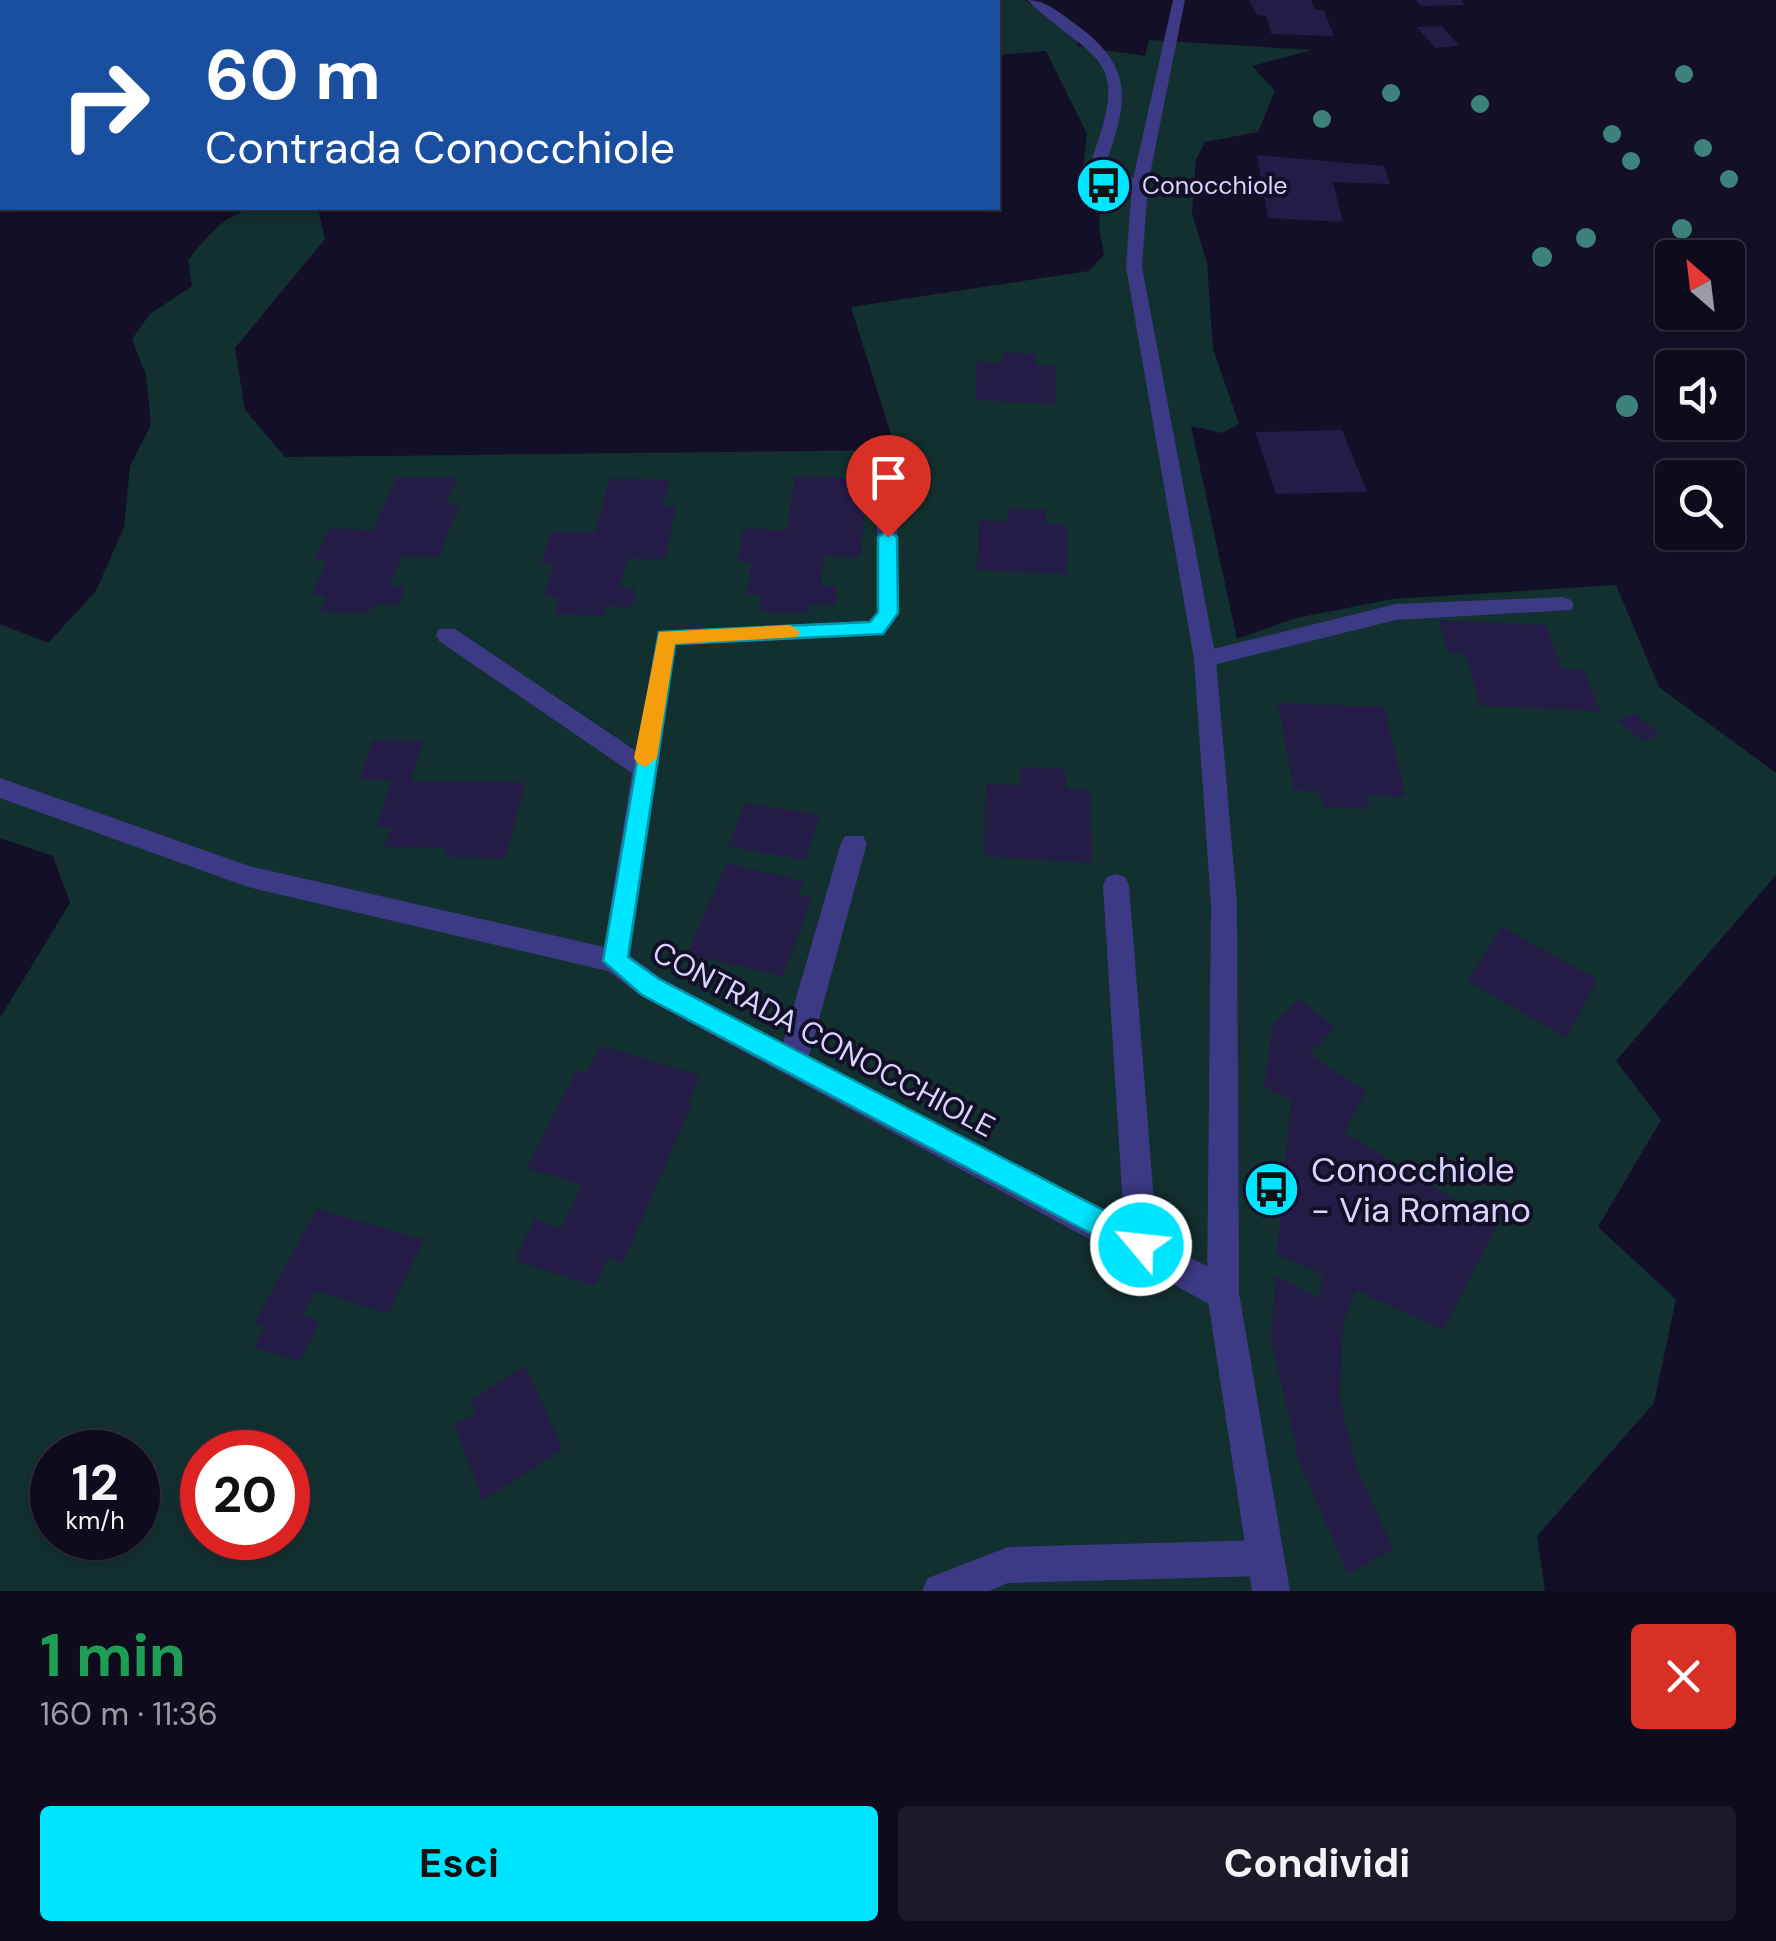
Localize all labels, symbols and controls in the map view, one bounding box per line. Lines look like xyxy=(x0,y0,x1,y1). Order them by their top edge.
text: 60 m xyxy=(205,30,381,121)
icon: right xyxy=(40,40,170,170)
text: Contrada Conocchiole xyxy=(205,118,675,177)
bus stop icon: Conocchiole xyxy=(1073,155,1133,215)
place label: Conocchiole xyxy=(1142,169,1288,202)
north arrow xyxy=(1655,240,1745,330)
map controls xyxy=(1655,240,1745,550)
button: sound xyxy=(1655,350,1745,440)
pin xyxy=(846,435,931,538)
icon: arrive xyxy=(861,450,916,505)
button: search xyxy=(1655,460,1745,550)
street label: CONTRADA CONOCCHIOLE xyxy=(646,932,1002,1146)
place label: Conocchiole - Via Romano xyxy=(1311,1147,1531,1233)
bus stop icon: Conocchiole - Via Romano xyxy=(1242,1160,1302,1220)
position arrow xyxy=(1089,1193,1193,1297)
speed limit sign: 20 xyxy=(180,1430,310,1560)
text: 12 xyxy=(71,1450,119,1516)
text: km/h xyxy=(65,1504,125,1537)
text: 1 min xyxy=(40,1616,186,1695)
button: close xyxy=(1631,1624,1736,1729)
text: 160 m · 11:36 xyxy=(40,1693,218,1735)
button: Esci xyxy=(40,1806,878,1921)
button: Condividi xyxy=(898,1806,1736,1921)

